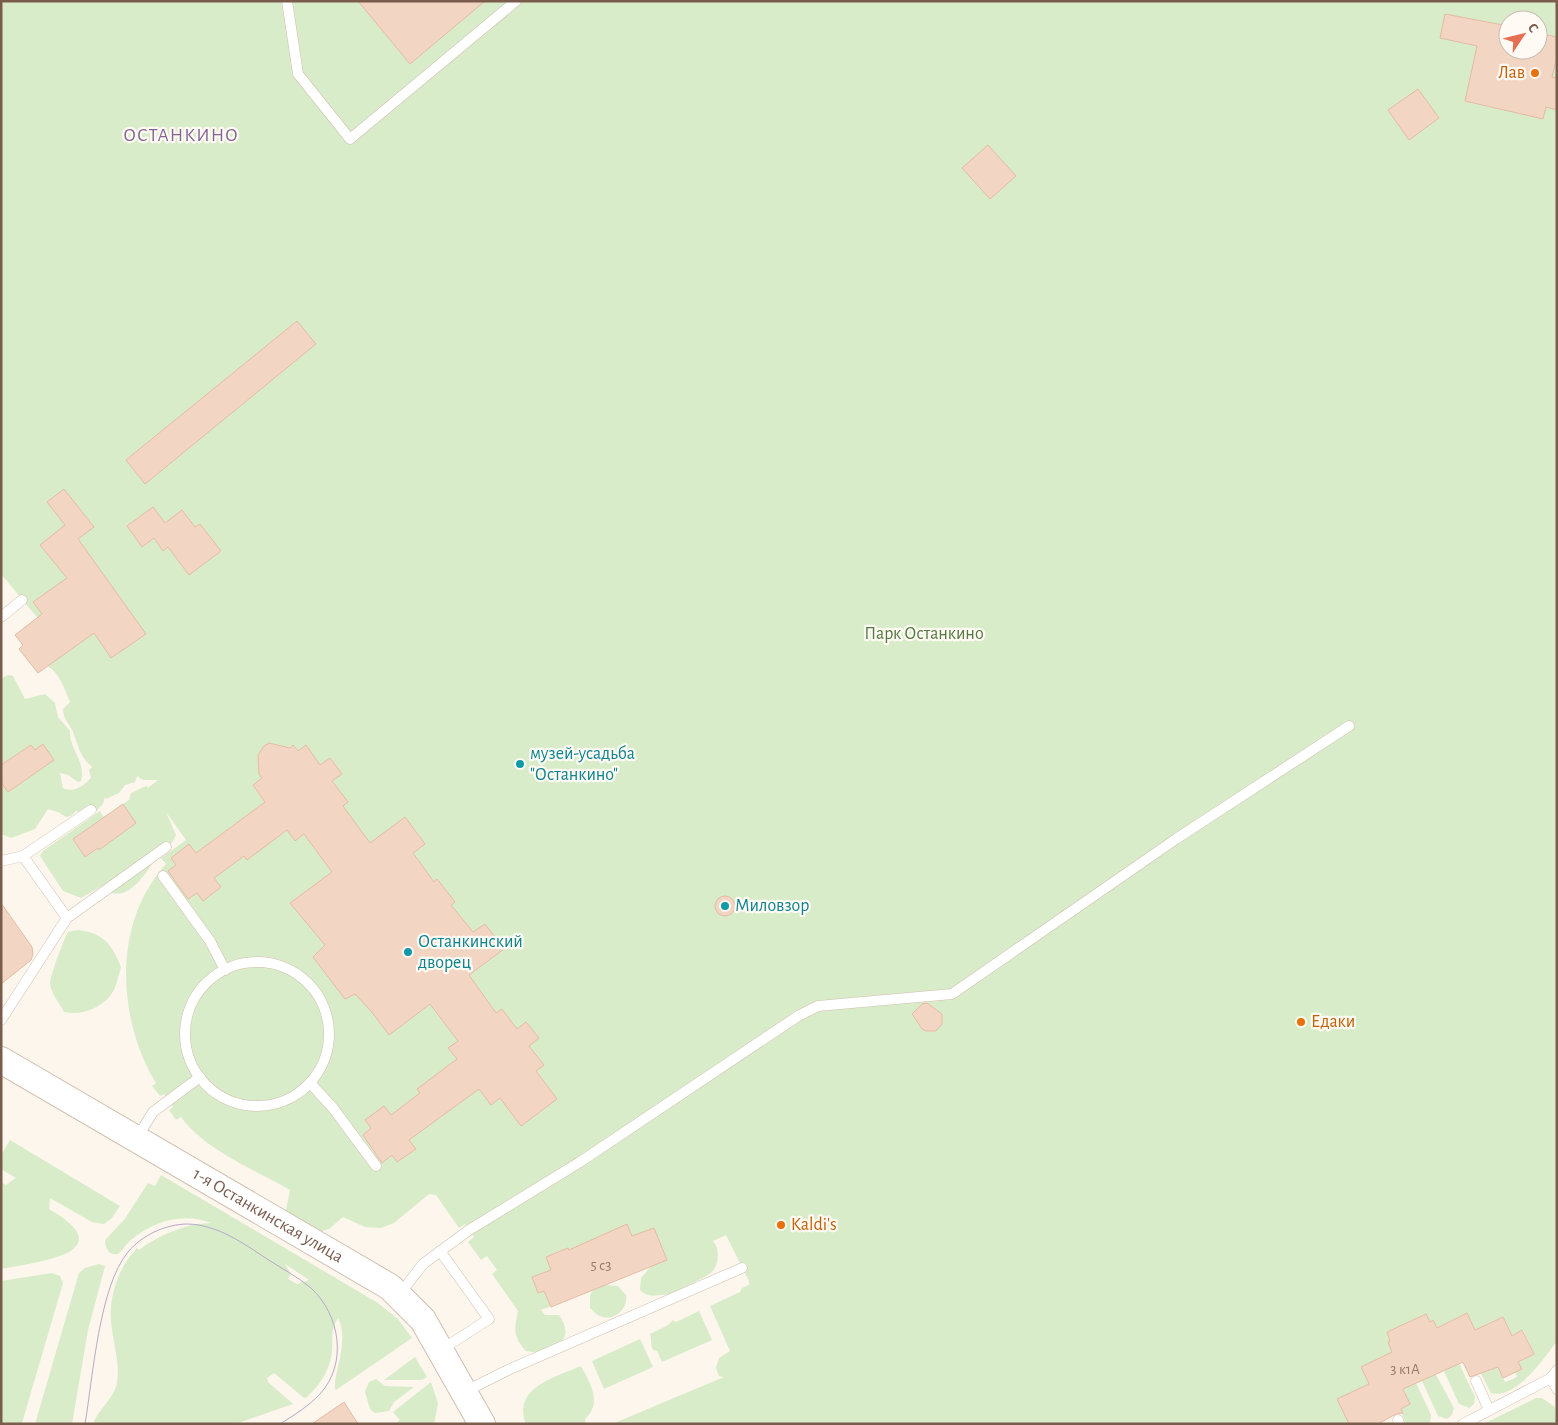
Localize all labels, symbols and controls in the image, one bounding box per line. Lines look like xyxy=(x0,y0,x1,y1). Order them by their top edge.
north arrow xyxy=(1498,10,1548,60)
text: С xyxy=(1525,21,1541,36)
place label: Лав xyxy=(1498,64,1525,82)
marker: Лав xyxy=(1529,67,1541,79)
district label: ОСТАНКИНО xyxy=(123,126,239,145)
park label: Парк Останкино xyxy=(864,625,984,643)
place label: музей-усадьба "Останкино" xyxy=(530,744,635,784)
marker: музей-усадьба "Останкино" xyxy=(514,758,526,770)
place label: Миловзор xyxy=(735,897,809,915)
marker: Миловзор xyxy=(719,900,731,912)
place label: Останкинский дворец xyxy=(418,933,523,972)
marker: Останкинский дворец xyxy=(402,946,414,958)
place label: Едаки xyxy=(1311,1013,1355,1031)
marker: Едаки xyxy=(1295,1016,1307,1028)
street label: 1-я Останкинская улица xyxy=(190,1165,346,1267)
place label: Kaldi's xyxy=(791,1216,837,1234)
marker: Kaldi's xyxy=(775,1219,787,1231)
house number: 5 с3 xyxy=(591,1258,612,1273)
house number: 3 к1А xyxy=(1390,1362,1420,1377)

